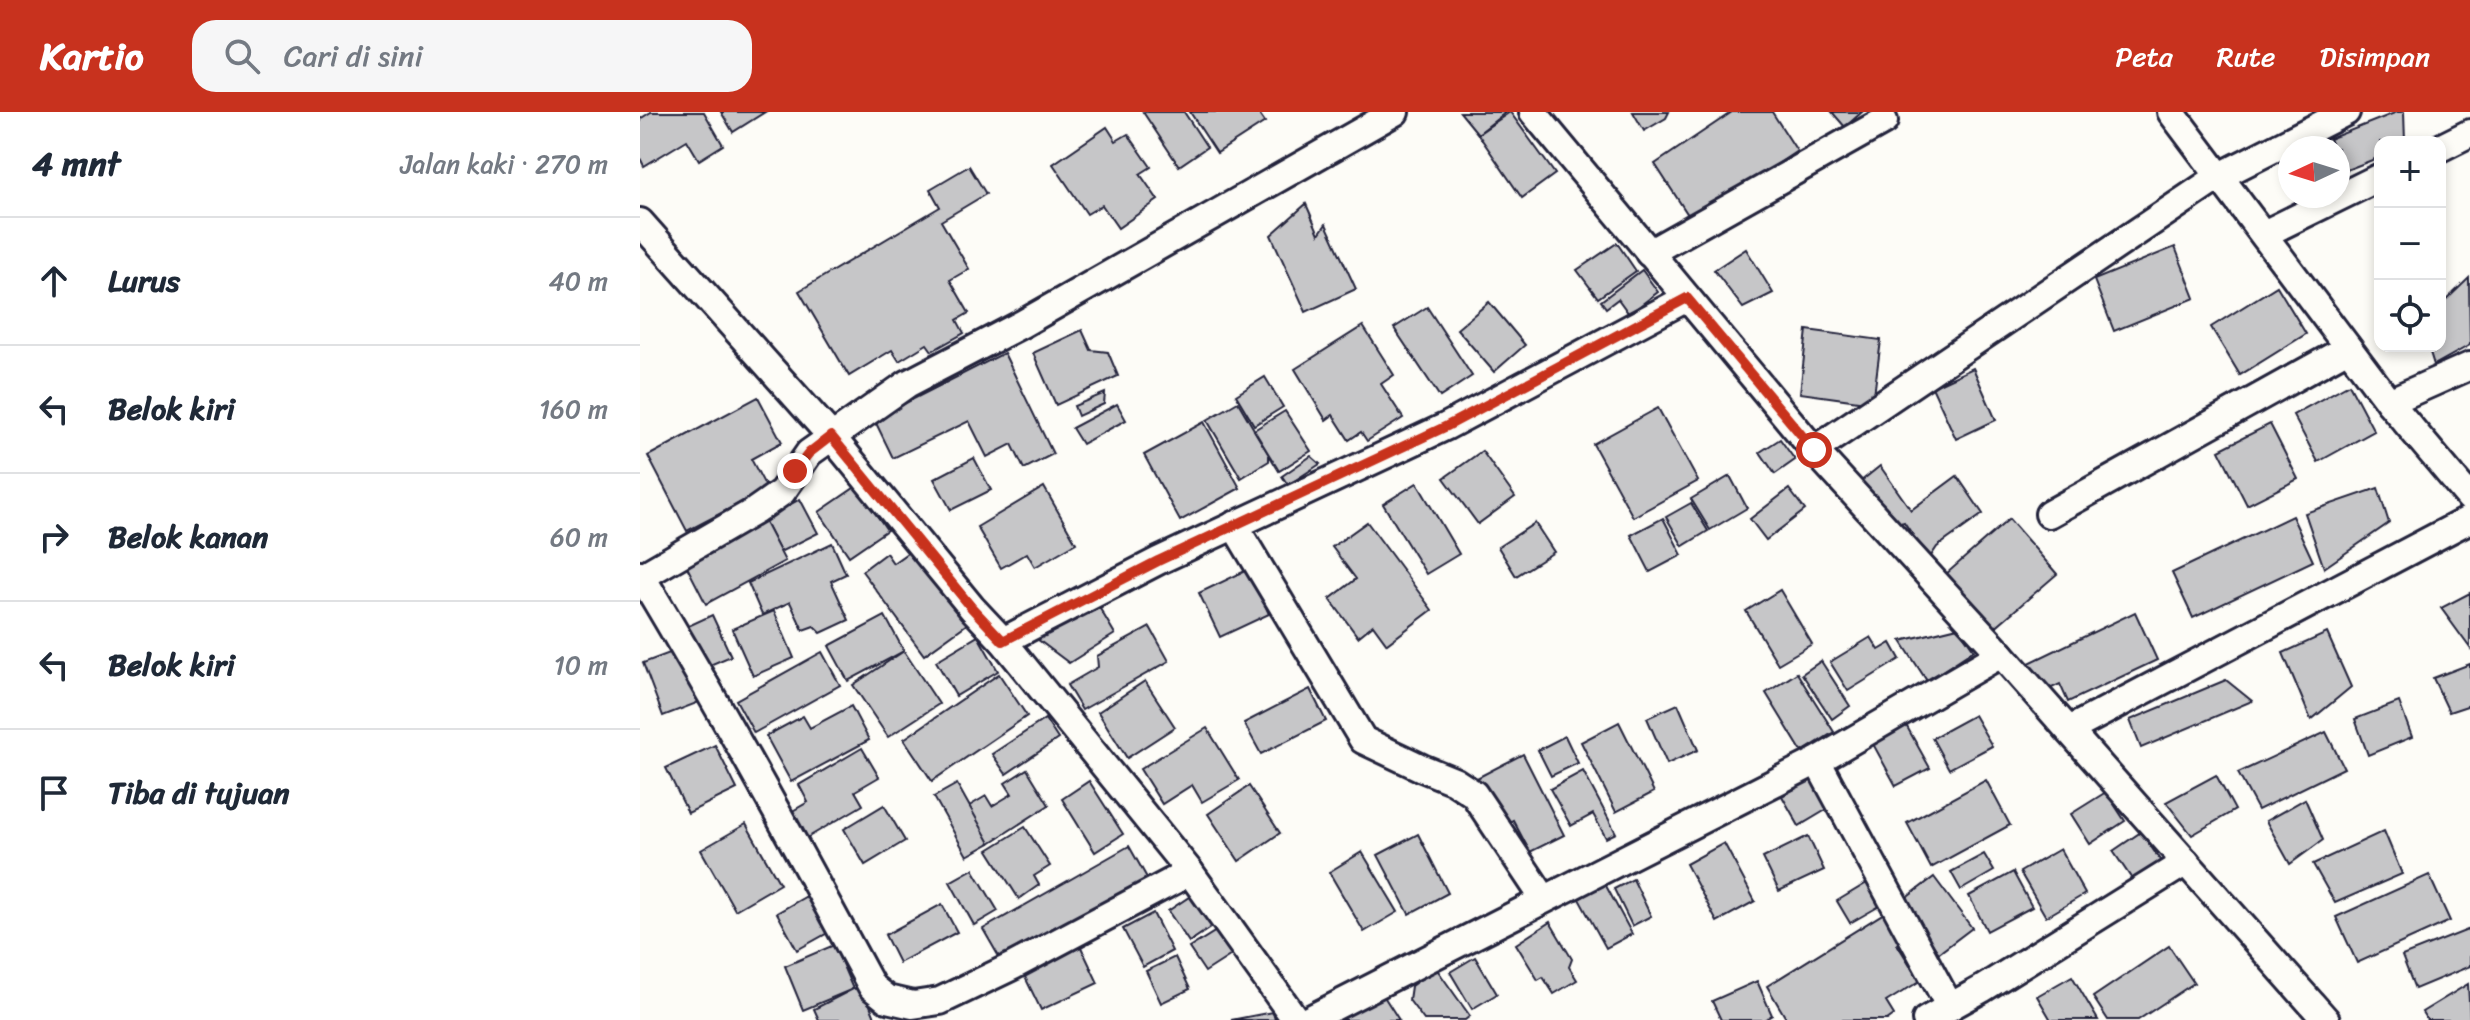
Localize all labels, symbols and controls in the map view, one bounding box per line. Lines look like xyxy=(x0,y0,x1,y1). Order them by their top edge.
search box xyxy=(192,20,752,92)
text: Kartio xyxy=(40,23,144,90)
text: Cari di sini xyxy=(284,29,423,83)
text: Peta xyxy=(2115,32,2173,81)
text: Rute xyxy=(2217,32,2275,81)
text: Disimpan xyxy=(2319,32,2430,81)
icon: search xyxy=(220,34,264,78)
text: 4 mnt xyxy=(32,134,120,194)
north arrow xyxy=(2278,136,2350,208)
map controls xyxy=(2374,136,2446,352)
button: + xyxy=(2374,136,2446,208)
text: Jalan kaki · 270 m xyxy=(400,141,608,187)
button: − xyxy=(2374,208,2446,280)
text: Lurus xyxy=(108,254,180,308)
text: 40 m xyxy=(549,258,608,304)
icon: ahead xyxy=(32,259,76,303)
button: locate xyxy=(2374,280,2446,352)
text: Belok kiri xyxy=(108,382,235,436)
text: 160 m xyxy=(539,386,608,432)
icon: left xyxy=(32,387,76,431)
route start xyxy=(1796,432,1832,468)
route end xyxy=(777,453,813,489)
text: Belok kanan xyxy=(108,510,268,564)
text: 60 m xyxy=(550,514,608,560)
icon: right xyxy=(32,515,76,559)
text: Belok kiri xyxy=(108,638,235,692)
text: 10 m xyxy=(554,642,608,688)
icon: left xyxy=(32,643,76,687)
text: Tiba di tujuan xyxy=(108,766,289,820)
icon: arrive xyxy=(32,771,76,815)

